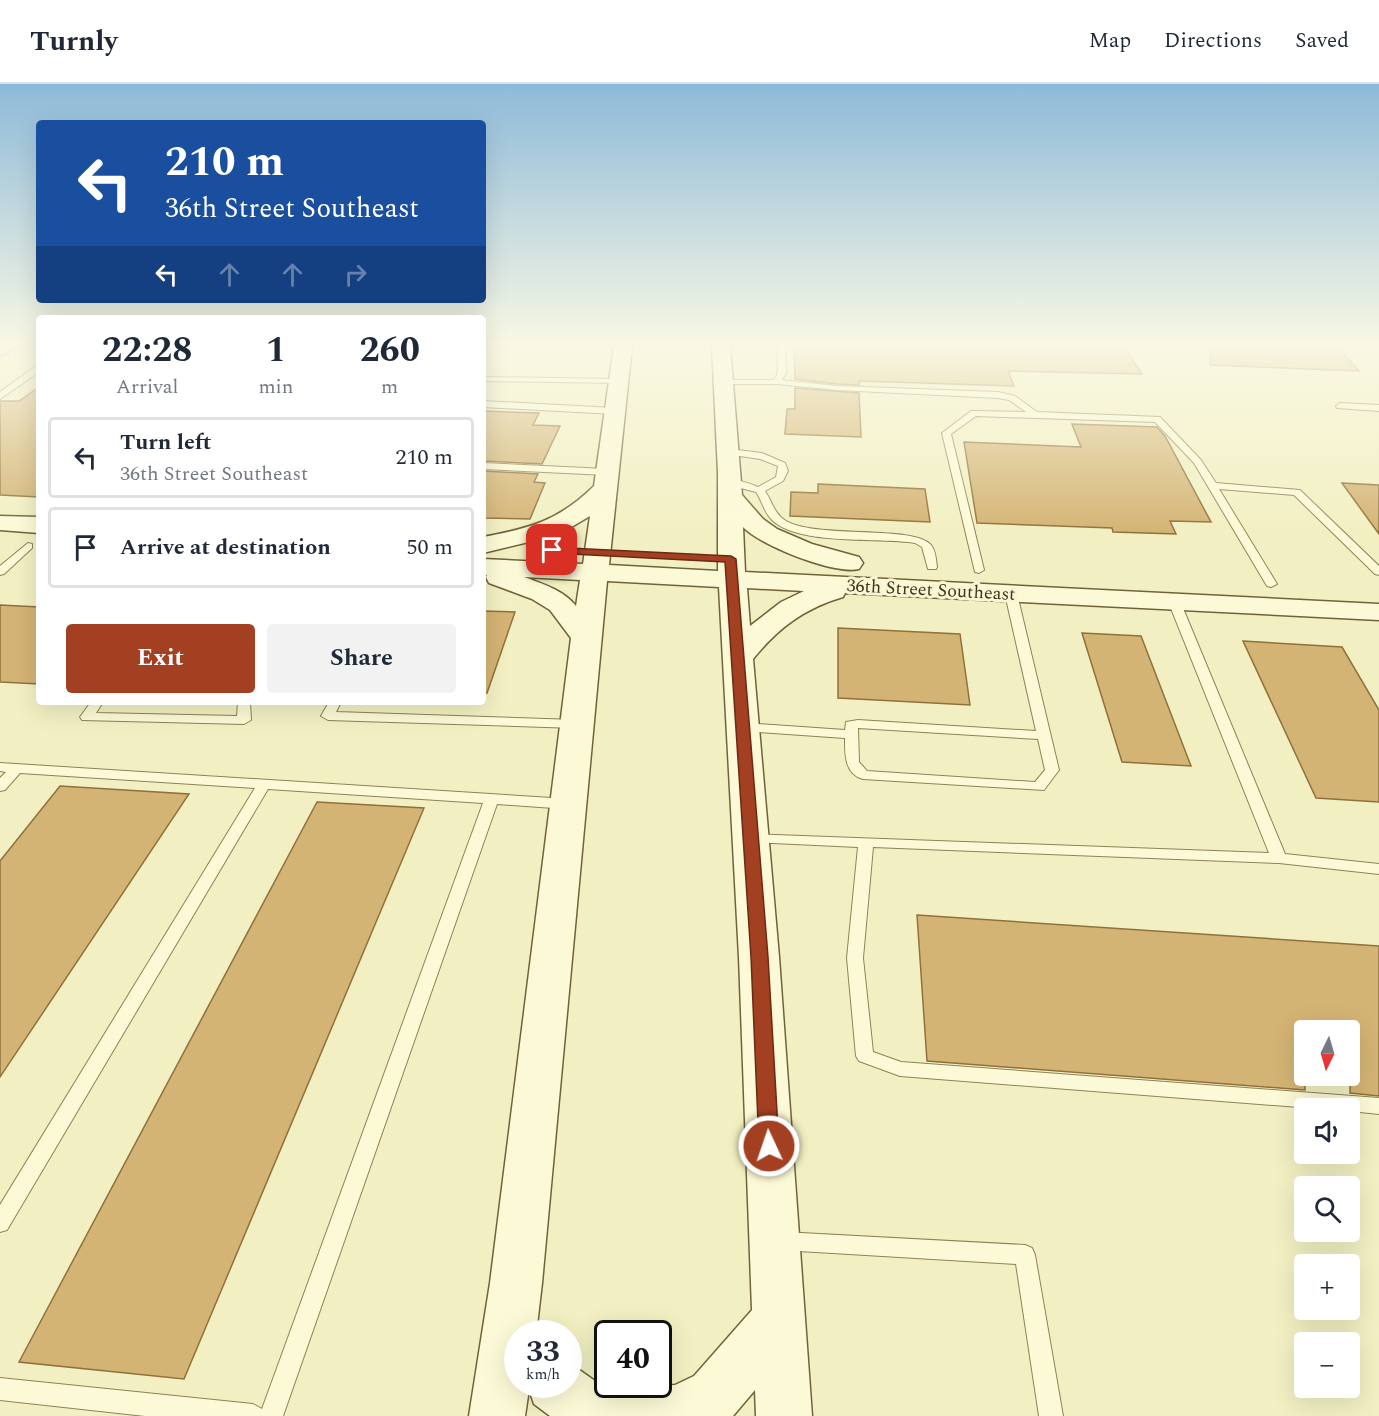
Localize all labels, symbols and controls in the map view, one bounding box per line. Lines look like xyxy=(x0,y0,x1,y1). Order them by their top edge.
text: Turnly xyxy=(30,20,118,63)
text: Map xyxy=(1089,25,1131,57)
text: Directions xyxy=(1164,25,1262,57)
text: Saved xyxy=(1295,25,1349,57)
text: 210 m xyxy=(165,131,284,194)
icon: left xyxy=(66,144,144,222)
text: 36th Street Southeast xyxy=(165,188,419,230)
icon: left xyxy=(150,258,183,291)
icon: ahead xyxy=(213,258,246,291)
icon: ahead xyxy=(276,258,309,291)
icon: right xyxy=(339,258,372,291)
text: 22:28 xyxy=(102,323,192,378)
text: 1 xyxy=(266,323,286,378)
text: 260 xyxy=(359,323,420,378)
text: Arrival xyxy=(116,372,178,402)
text: min xyxy=(258,372,293,402)
text: m xyxy=(381,372,398,402)
text: Turn left xyxy=(120,426,212,459)
icon: left xyxy=(69,441,102,474)
text: 210 m xyxy=(396,441,453,474)
text: 36th Street Southeast xyxy=(120,459,308,489)
pin xyxy=(526,524,577,575)
icon: arrive xyxy=(69,531,102,564)
text: Arrive at destination xyxy=(120,531,331,564)
text: 50 m xyxy=(407,531,453,564)
icon: arrive xyxy=(535,533,568,566)
street label: 36th Street Southeast xyxy=(846,572,1016,608)
button: Exit xyxy=(66,624,255,693)
button: Share xyxy=(267,624,456,693)
north arrow xyxy=(1294,1020,1360,1086)
map controls xyxy=(1294,1020,1360,1398)
button: sound xyxy=(1294,1098,1360,1164)
position arrow xyxy=(737,1114,801,1178)
button: search xyxy=(1294,1176,1360,1242)
button: + xyxy=(1294,1254,1360,1320)
speed limit sign: 40 xyxy=(594,1320,672,1398)
text: 33 xyxy=(526,1329,560,1375)
button: − xyxy=(1294,1332,1360,1398)
text: km/h xyxy=(526,1363,560,1386)

